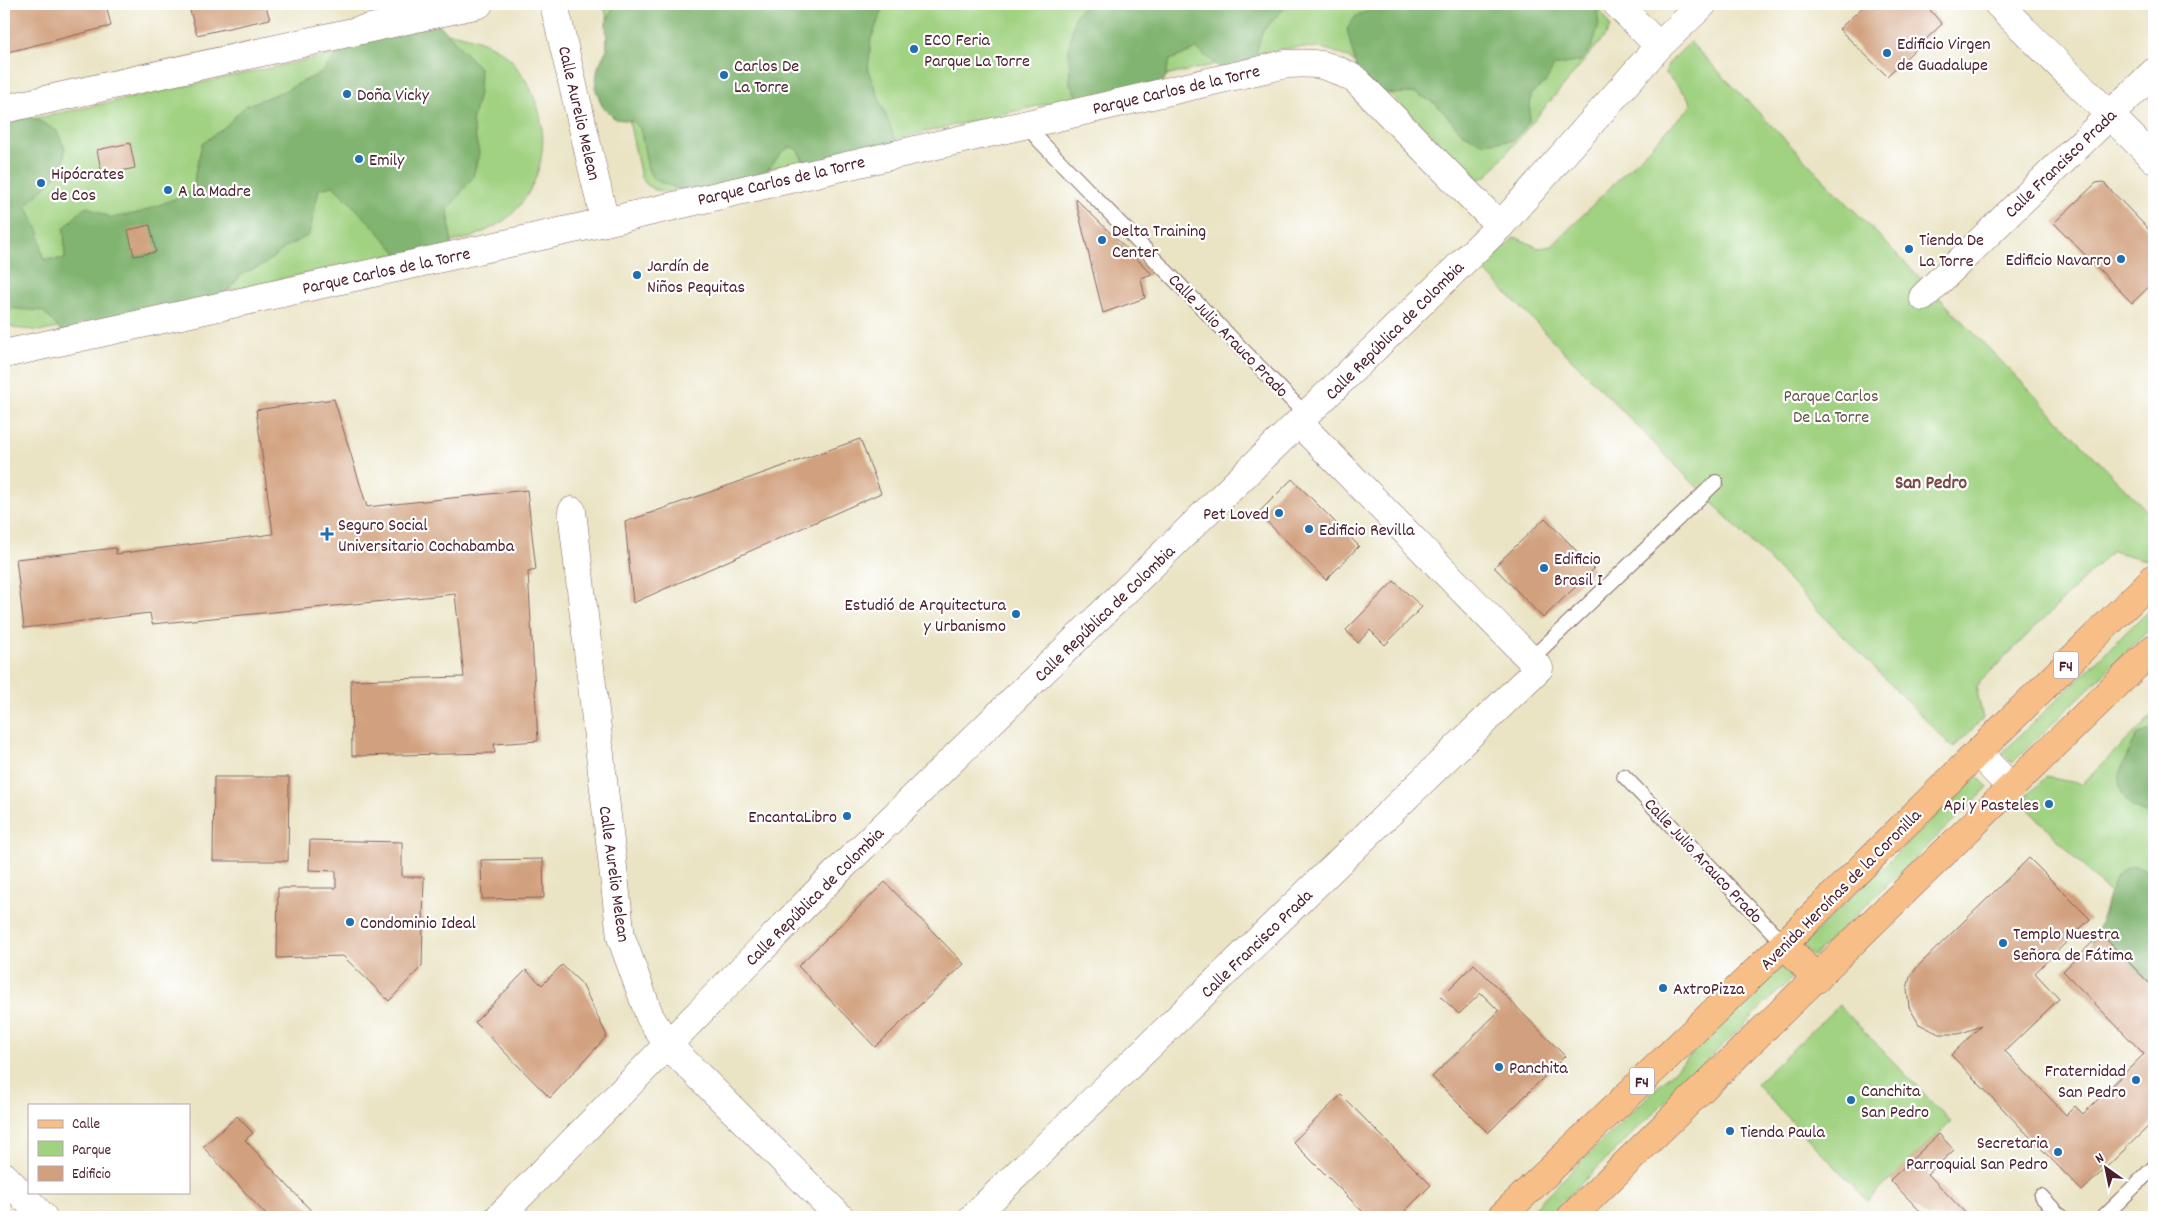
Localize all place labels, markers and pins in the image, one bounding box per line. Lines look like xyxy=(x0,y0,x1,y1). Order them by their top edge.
place label: ECO Feria Parque La Torre xyxy=(924,29,1030,75)
place label: Edificio Virgen de Guadalupe xyxy=(1897,33,1991,79)
marker: ECO Feria Parque La Torre xyxy=(908,43,920,55)
marker: Edificio Virgen de Guadalupe xyxy=(1881,47,1893,59)
place label: Carlos De La Torre xyxy=(734,55,799,101)
marker: Carlos De La Torre xyxy=(718,69,730,81)
place label: Doña Vicky xyxy=(357,84,430,109)
marker: Doña Vicky xyxy=(341,88,353,100)
place label: Emily xyxy=(369,149,405,174)
marker: Emily xyxy=(353,153,365,165)
place label: Hipócrates de Cos xyxy=(51,163,124,209)
marker: Hipócrates de Cos xyxy=(35,177,47,189)
place label: A la Madre xyxy=(178,180,251,205)
marker: A la Madre xyxy=(162,184,174,196)
place label: Delta Training Center xyxy=(1112,220,1206,266)
place label: Tienda De La Torre xyxy=(1919,229,1984,275)
marker: Delta Training Center xyxy=(1096,234,1108,246)
marker: Tienda De La Torre xyxy=(1903,243,1915,255)
place label: Edificio Navarro xyxy=(2005,249,2111,274)
marker: Edificio Navarro xyxy=(2115,253,2127,265)
place label: Jardín de Niños Pequitas xyxy=(647,255,745,301)
marker: Jardín de Niños Pequitas xyxy=(631,269,643,281)
place label: Pet Loved xyxy=(1203,503,1269,528)
marker: Pet Loved xyxy=(1273,507,1285,519)
place label: Seguro Social Universitario Cochabamba xyxy=(338,514,515,560)
place label: Edificio Revilla xyxy=(1319,519,1415,544)
marker: Edificio Revilla xyxy=(1303,523,1315,535)
marker: Seguro Social Universitario Cochabamba xyxy=(320,527,334,541)
place label: Edificio Brasil I xyxy=(1554,548,1603,594)
marker: Edificio Brasil I xyxy=(1538,562,1550,574)
place label: Estudió de Arquitectura y Urbanismo xyxy=(845,594,1007,640)
marker: Estudió de Arquitectura y Urbanismo xyxy=(1010,608,1022,620)
place label: Api y Pasteles xyxy=(1944,794,2039,819)
marker: Api y Pasteles xyxy=(2043,798,2055,810)
place label: EncantaLibro xyxy=(748,806,837,831)
marker: EncantaLibro xyxy=(841,810,853,822)
place label: Condominio Ideal xyxy=(360,912,476,937)
marker: Condominio Ideal xyxy=(344,916,356,928)
place label: Templo Nuestra Señora de Fátima xyxy=(2013,923,2133,969)
marker: Templo Nuestra Señora de Fátima xyxy=(1997,937,2009,949)
place label: AxtroPizza xyxy=(1673,978,1745,1003)
marker: AxtroPizza xyxy=(1657,982,1669,994)
place label: Panchita xyxy=(1509,1057,1568,1082)
place label: Fraternidad San Pedro xyxy=(2045,1060,2126,1106)
marker: Panchita xyxy=(1493,1061,1505,1073)
marker: Fraternidad San Pedro xyxy=(2130,1074,2142,1086)
place label: Canchita San Pedro xyxy=(1861,1080,1929,1126)
marker: Canchita San Pedro xyxy=(1845,1094,1857,1106)
place label: Tienda Paula xyxy=(1740,1121,1825,1146)
marker: Tienda Paula xyxy=(1724,1125,1736,1137)
place label: Secretaria Parroquial San Pedro xyxy=(1906,1132,2049,1178)
marker: Secretaria Parroquial San Pedro xyxy=(2052,1146,2064,1158)

